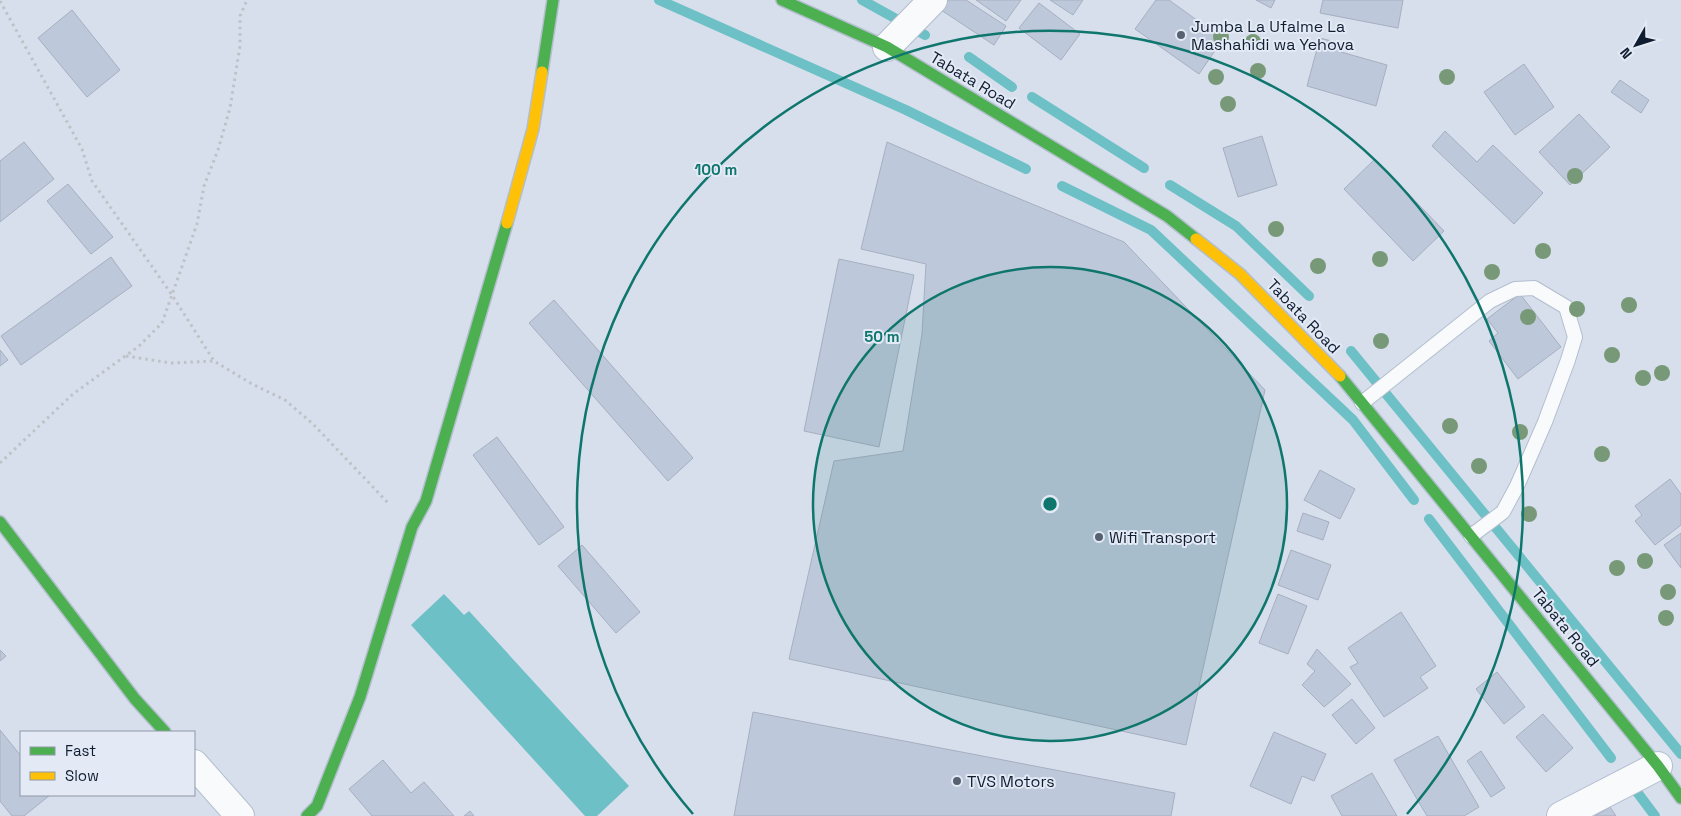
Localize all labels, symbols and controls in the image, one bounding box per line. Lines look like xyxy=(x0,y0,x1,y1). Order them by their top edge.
place label: Jumba La Ufalme La Mashahidi wa Yehova xyxy=(1191,16,1354,55)
north arrow xyxy=(1611,20,1661,70)
marker: Jumba La Ufalme La Mashahidi wa Yehova xyxy=(1175,29,1187,41)
text: N xyxy=(1616,44,1636,62)
street label: Tabata Road xyxy=(926,47,1019,114)
text: 100 m xyxy=(695,160,737,179)
street label: Tabata Road xyxy=(1263,274,1345,358)
text: 50 m xyxy=(864,327,900,346)
centre of rings xyxy=(1041,495,1059,513)
place label: Wifi Transport xyxy=(1109,527,1216,548)
marker: Wifi Transport xyxy=(1093,531,1105,543)
street label: Tabata Road xyxy=(1527,583,1604,671)
legend xyxy=(20,731,195,796)
text: Fast xyxy=(65,741,96,760)
text: Slow xyxy=(65,766,99,785)
place label: TVS Motors xyxy=(967,771,1055,792)
marker: TVS Motors xyxy=(951,775,963,787)

